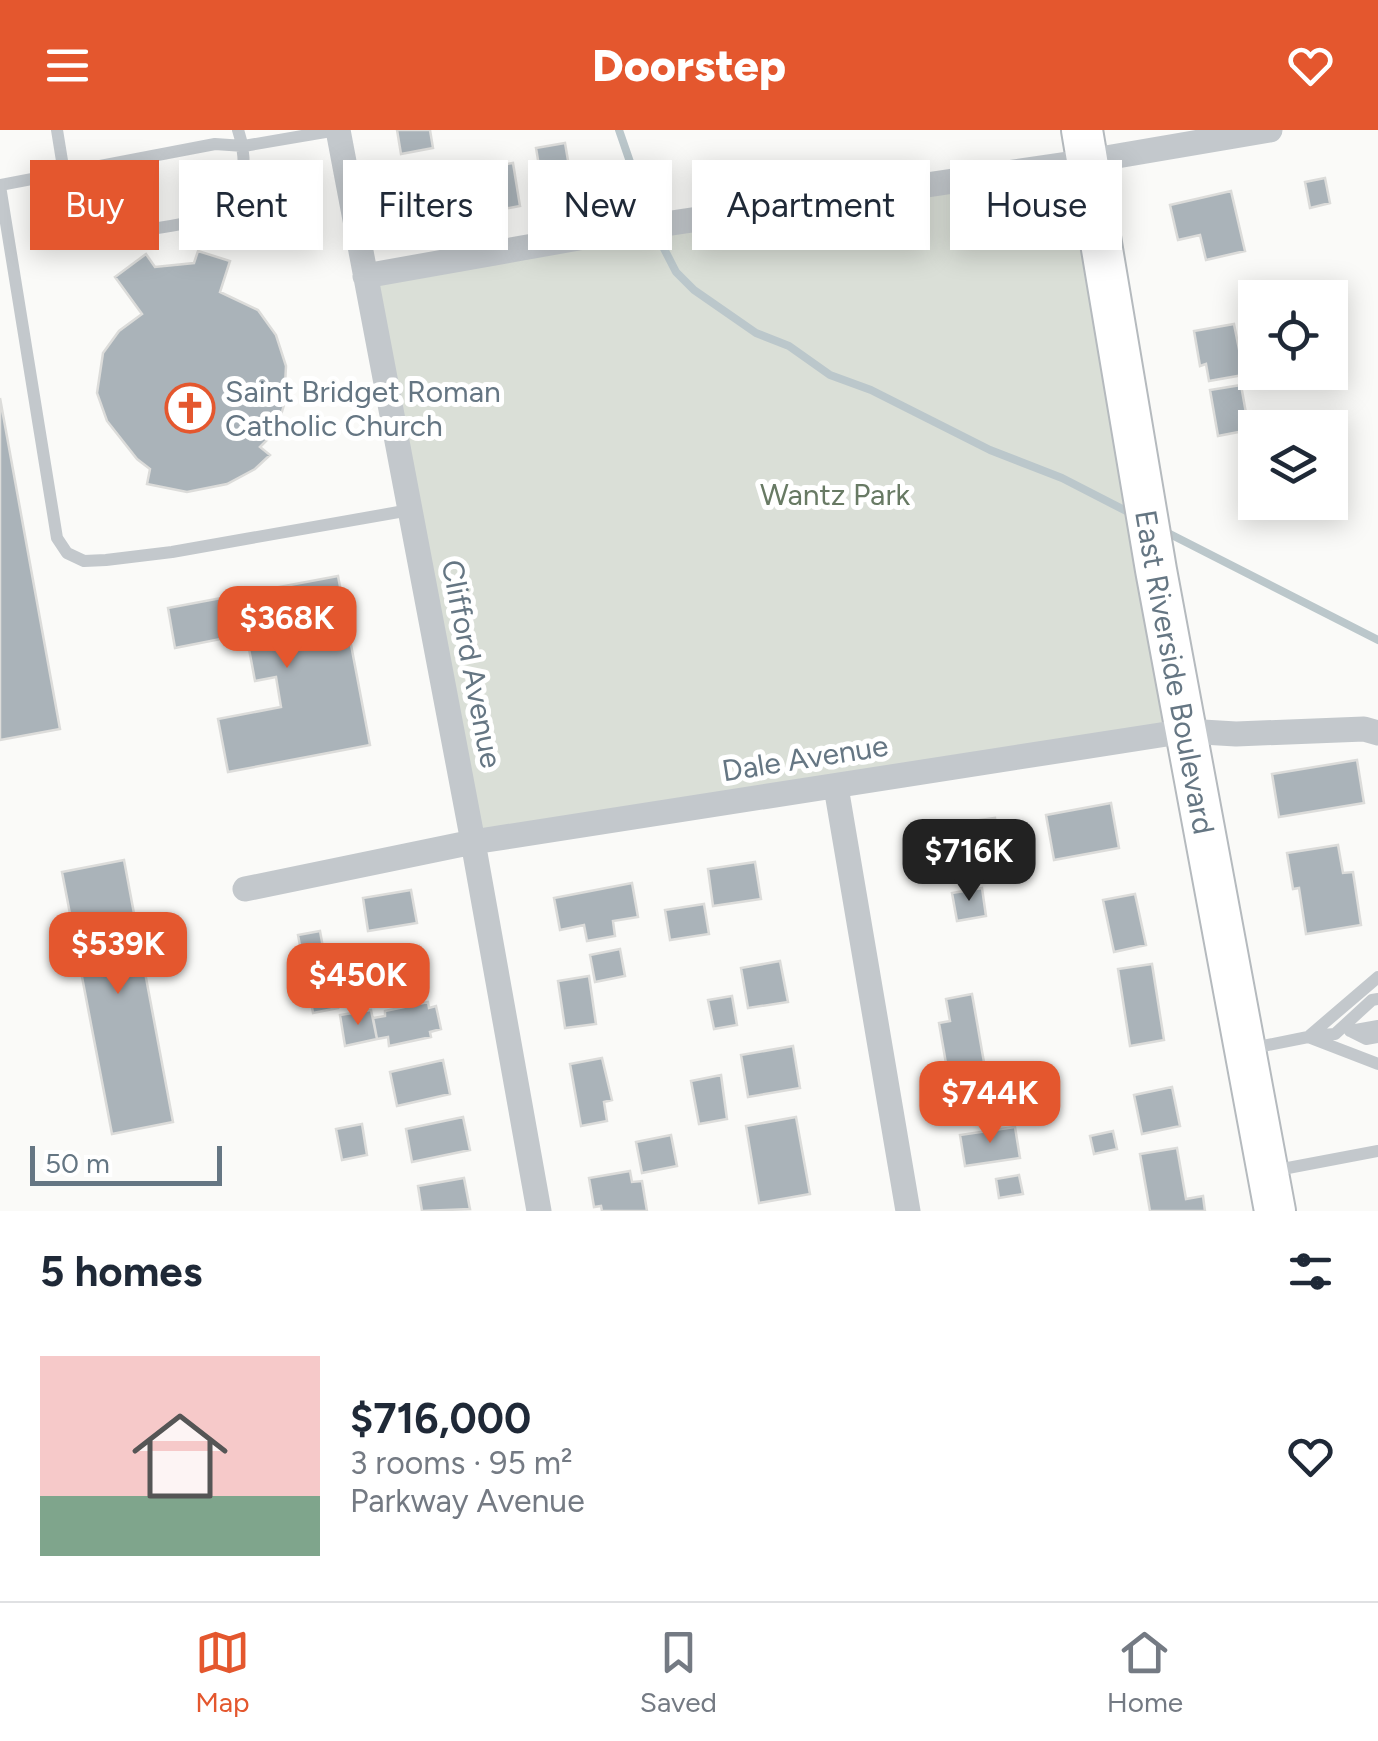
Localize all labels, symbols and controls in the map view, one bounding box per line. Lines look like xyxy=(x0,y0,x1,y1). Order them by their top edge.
icon: menu xyxy=(40,38,95,93)
text: Doorstep xyxy=(592,38,786,92)
icon: heart xyxy=(1283,38,1338,93)
chip: Buy xyxy=(30,160,159,250)
chip: Rent xyxy=(179,160,323,250)
chip: Filters xyxy=(343,160,508,250)
chip: New xyxy=(528,160,672,250)
chip: Apartment xyxy=(692,160,930,250)
chip: House xyxy=(950,160,1122,250)
map controls xyxy=(1238,280,1348,520)
button: locate xyxy=(1238,280,1348,390)
place label: Saint Bridget Roman Catholic Church xyxy=(225,373,501,444)
church icon: Saint Bridget Roman Catholic Church xyxy=(164,382,216,434)
button: layers xyxy=(1238,410,1348,520)
park label: Wantz Park xyxy=(760,476,911,513)
street label: East Riverside Boulevard xyxy=(1128,507,1223,837)
street label: Clifford Avenue xyxy=(434,557,510,771)
pin: $368K xyxy=(217,586,357,671)
text: $368K xyxy=(240,599,334,637)
street label: Dale Avenue xyxy=(719,727,891,789)
pin: $716K xyxy=(899,819,1039,904)
text: $716K xyxy=(925,832,1013,870)
pin: $539K xyxy=(48,912,188,997)
text: $539K xyxy=(71,925,165,963)
pin: $450K xyxy=(288,943,428,1028)
text: $450K xyxy=(309,956,407,994)
pin: $744K xyxy=(920,1061,1060,1146)
text: $744K xyxy=(941,1074,1039,1112)
scale bar xyxy=(30,1141,222,1186)
text: 50 m xyxy=(45,1146,110,1180)
icon: filters xyxy=(1283,1244,1338,1299)
text: 5 homes xyxy=(40,1246,202,1297)
text: $716,000 xyxy=(350,1393,531,1444)
icon: home xyxy=(120,1396,240,1516)
icon: heart xyxy=(1283,1429,1338,1484)
text: 3 rooms · 95 m² xyxy=(350,1444,573,1482)
text: Parkway Avenue xyxy=(350,1482,585,1520)
tab: Map xyxy=(195,1625,250,1719)
tab: Saved xyxy=(640,1625,717,1719)
tab: Home xyxy=(1107,1625,1183,1719)

